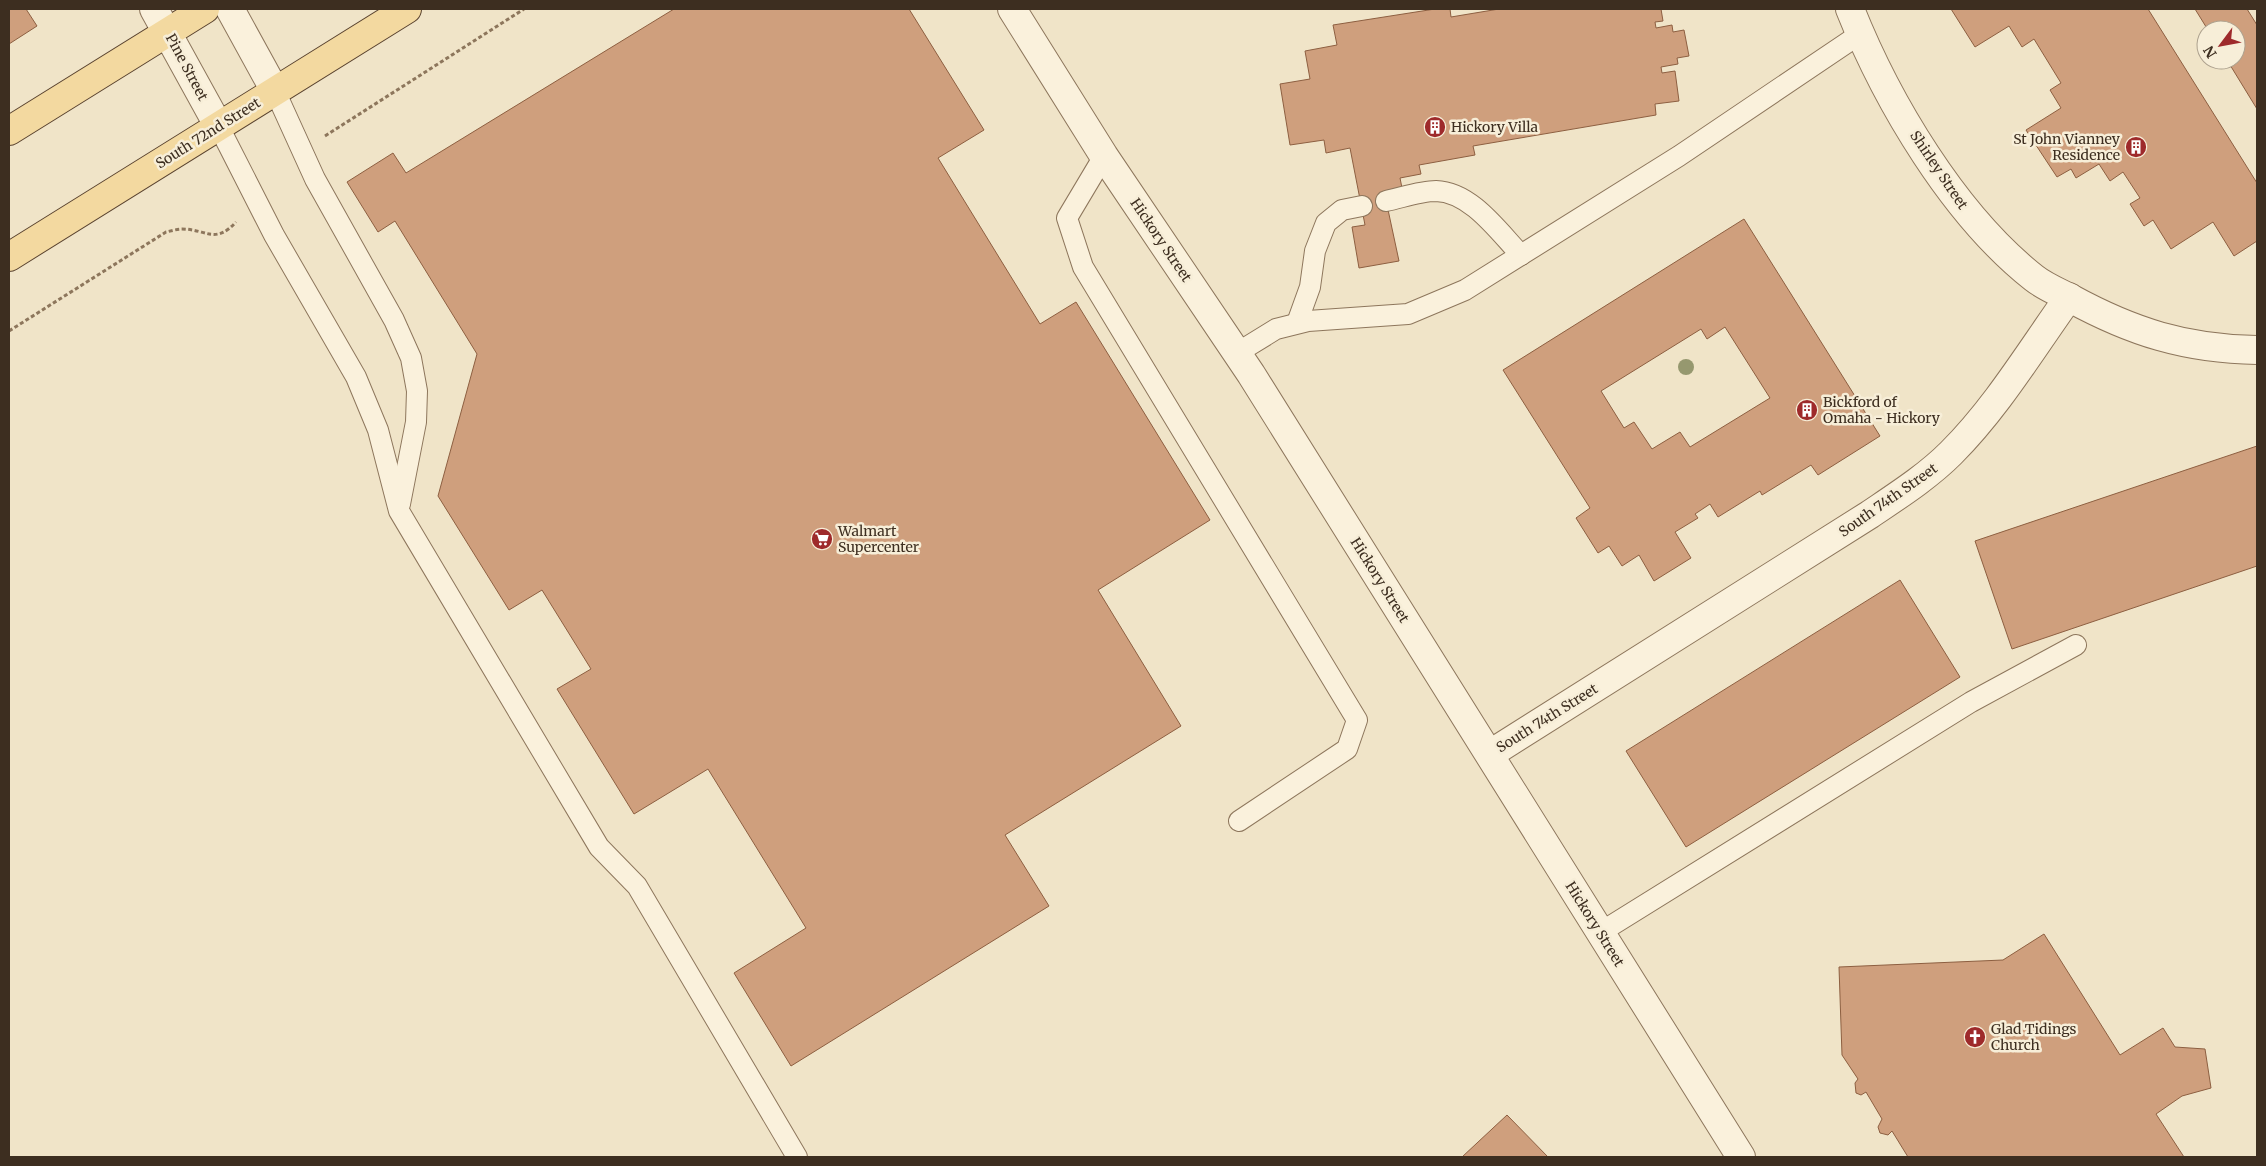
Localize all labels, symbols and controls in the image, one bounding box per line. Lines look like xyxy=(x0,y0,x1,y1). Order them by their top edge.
north arrow xyxy=(2196,20,2246,70)
street label: Pine Street xyxy=(162,30,212,104)
text: N xyxy=(2199,42,2221,61)
street label: South 72nd Street xyxy=(152,93,264,173)
building icon: Hickory Villa xyxy=(1423,115,1447,139)
place label: Hickory Villa xyxy=(1451,118,1539,136)
street label: Shirley Street xyxy=(1906,127,1972,213)
place label: St John Vianney Residence xyxy=(2013,130,2121,164)
building icon: St John Vianney Residence xyxy=(2124,135,2148,159)
street label: Hickory Street xyxy=(1126,195,1196,286)
place label: Bickford of Omaha - Hickory xyxy=(1823,393,1941,427)
building icon: Bickford of Omaha - Hickory xyxy=(1795,398,1819,422)
street label: South 74th Street xyxy=(1835,459,1941,541)
place label: Walmart Supercenter xyxy=(837,522,919,556)
supermarket icon: Walmart Supercenter xyxy=(810,527,834,551)
street label: Hickory Street xyxy=(1347,534,1414,626)
street label: South 74th Street xyxy=(1493,679,1602,756)
street label: Hickory Street xyxy=(1562,878,1629,970)
place label: Glad Tidings Church xyxy=(1991,1020,2077,1054)
church icon: Glad Tidings Church xyxy=(1963,1025,1987,1049)

